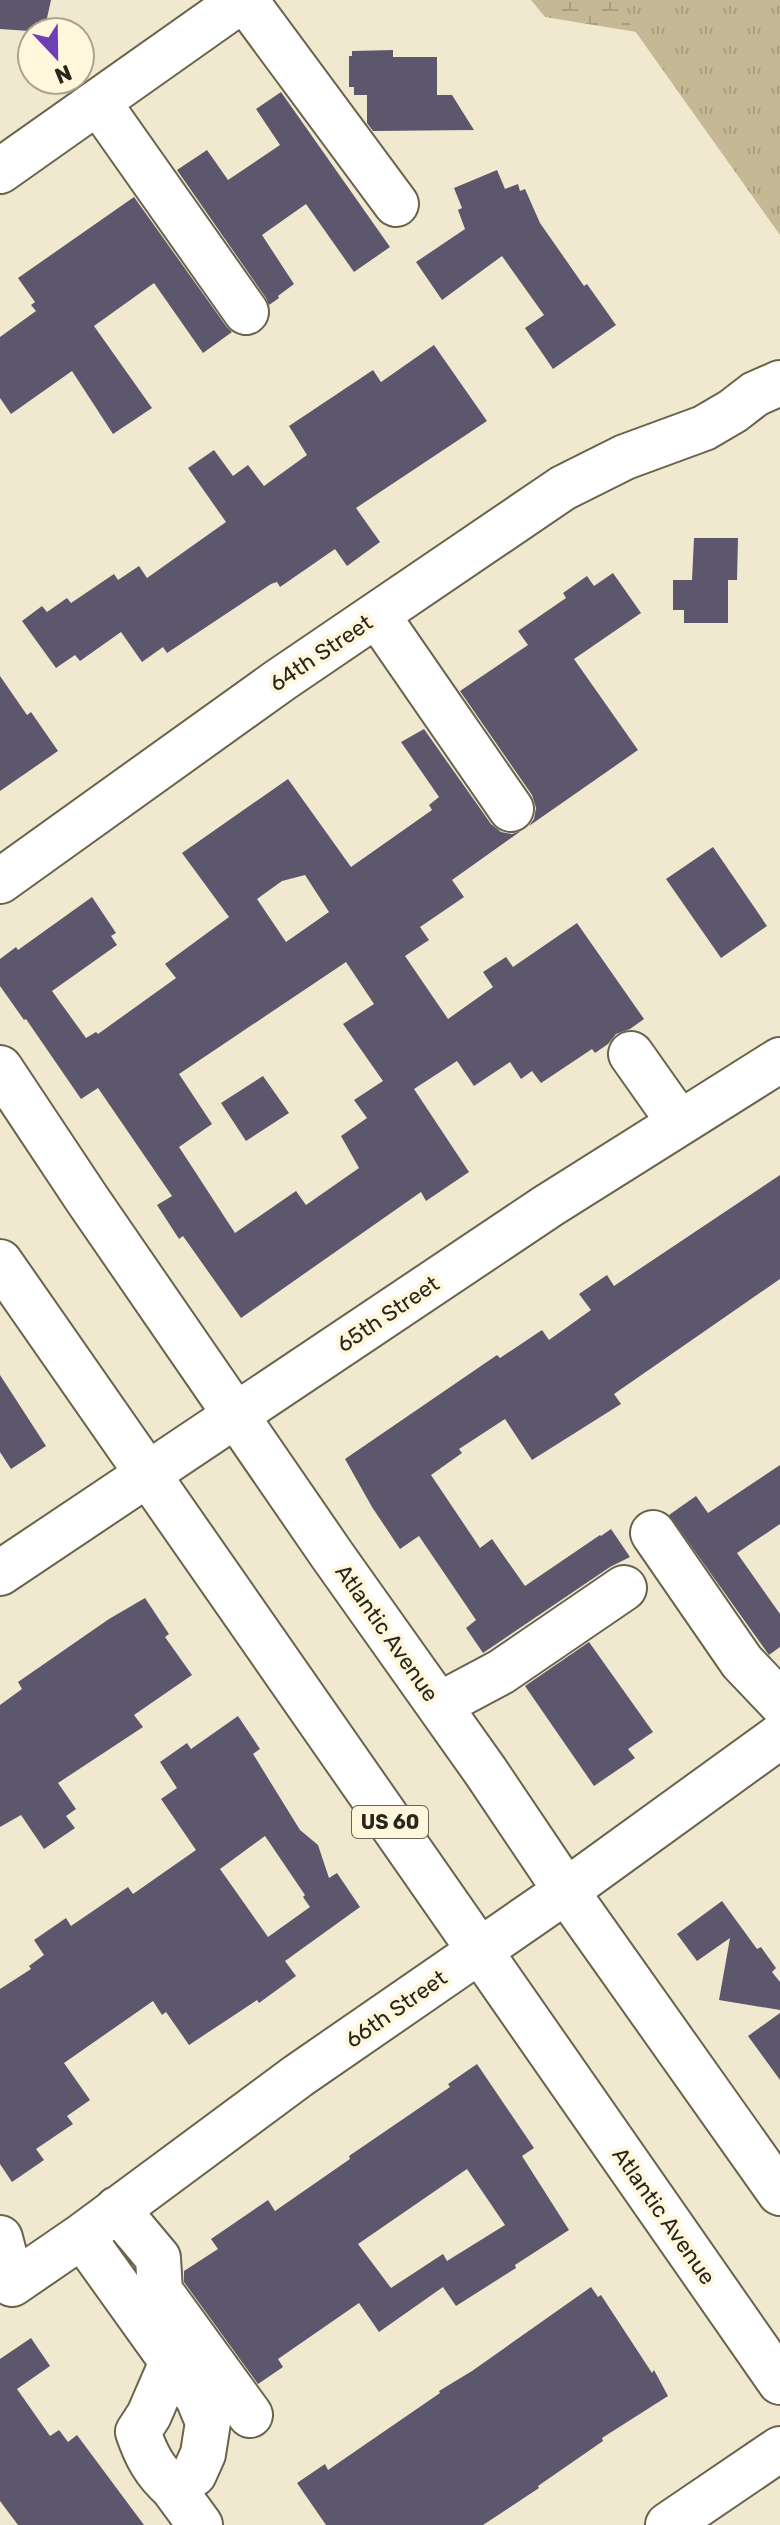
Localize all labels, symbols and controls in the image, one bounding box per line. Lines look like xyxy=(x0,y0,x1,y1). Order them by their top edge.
north arrow xyxy=(16,16,96,96)
text: N xyxy=(51,59,76,90)
street label: 64th Street xyxy=(265,609,378,697)
street label: 65th Street xyxy=(332,1270,445,1358)
street label: Atlantic Avenue xyxy=(330,1559,444,1707)
road number: US 60 xyxy=(352,1806,428,1838)
street label: 66th Street xyxy=(340,1964,452,2054)
street label: Atlantic Avenue xyxy=(607,2142,721,2290)

